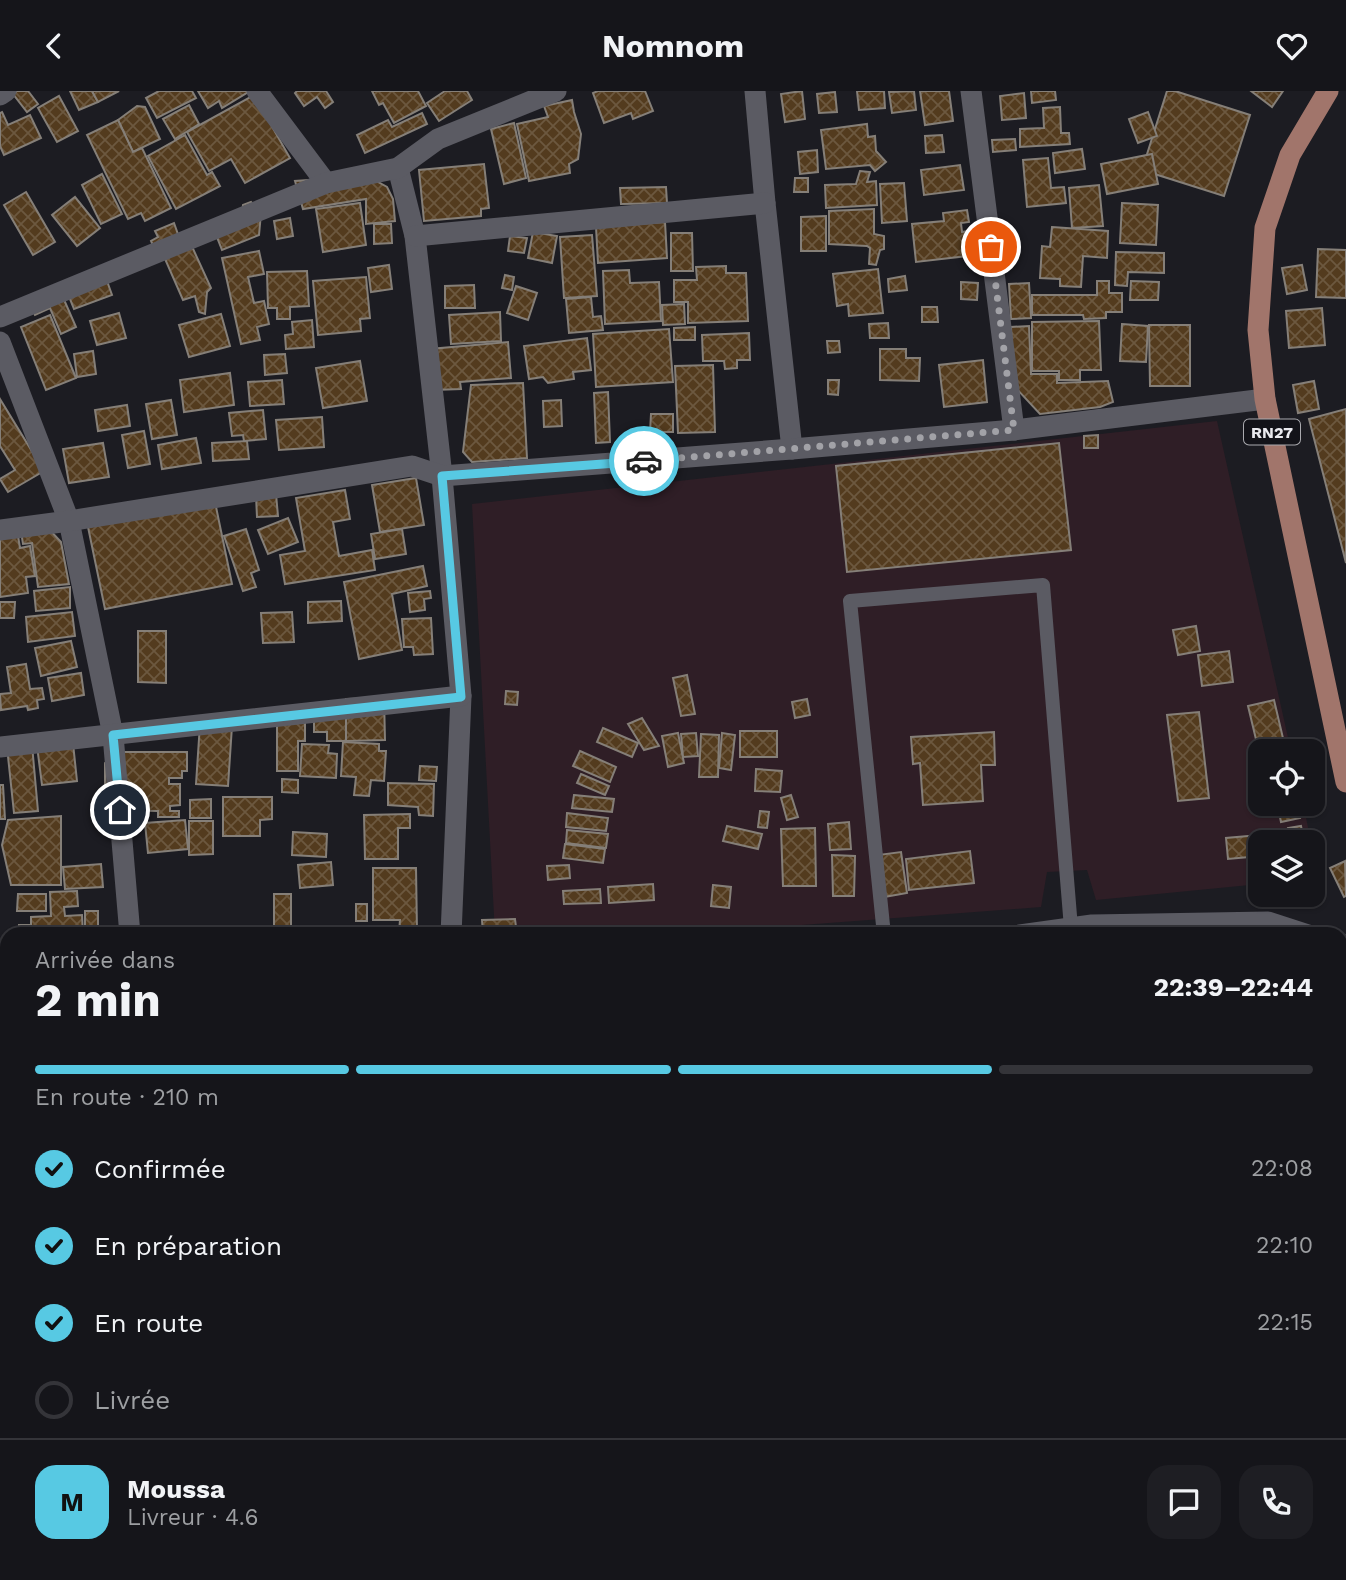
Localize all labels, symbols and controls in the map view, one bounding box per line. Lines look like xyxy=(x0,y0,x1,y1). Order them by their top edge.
icon: back xyxy=(35,27,73,65)
text: Nomnom xyxy=(602,27,744,65)
icon: heart xyxy=(1273,27,1311,65)
pin xyxy=(961,217,1021,277)
icon: bag xyxy=(972,228,1010,266)
road number: RN27 xyxy=(1244,419,1300,445)
courier xyxy=(609,426,679,496)
icon: car xyxy=(625,442,663,480)
map controls xyxy=(1248,739,1325,907)
button: locate xyxy=(1248,739,1325,816)
pin xyxy=(90,780,150,840)
icon: home xyxy=(101,791,139,829)
button: layers xyxy=(1248,830,1325,907)
text: Arrivée dans xyxy=(35,947,175,974)
text: 22:39–22:44 xyxy=(1153,972,1313,1002)
text: 2 min xyxy=(35,973,161,1027)
text: En route · 210 m xyxy=(35,1084,219,1111)
icon: check xyxy=(35,1150,73,1188)
text: Confirmée xyxy=(94,1154,226,1184)
text: 22:08 xyxy=(1251,1155,1313,1182)
icon: check xyxy=(35,1227,73,1265)
text: En préparation xyxy=(94,1231,282,1261)
text: 22:10 xyxy=(1256,1232,1313,1259)
icon: check xyxy=(35,1304,73,1342)
text: En route xyxy=(94,1308,203,1338)
text: 22:15 xyxy=(1257,1309,1313,1336)
text: Livrée xyxy=(94,1385,170,1415)
button: chat xyxy=(1147,1465,1221,1539)
button: phone xyxy=(1239,1465,1313,1539)
text: Moussa xyxy=(127,1474,225,1504)
text: M xyxy=(60,1487,84,1517)
text: Livreur · 4.6 xyxy=(127,1504,259,1531)

